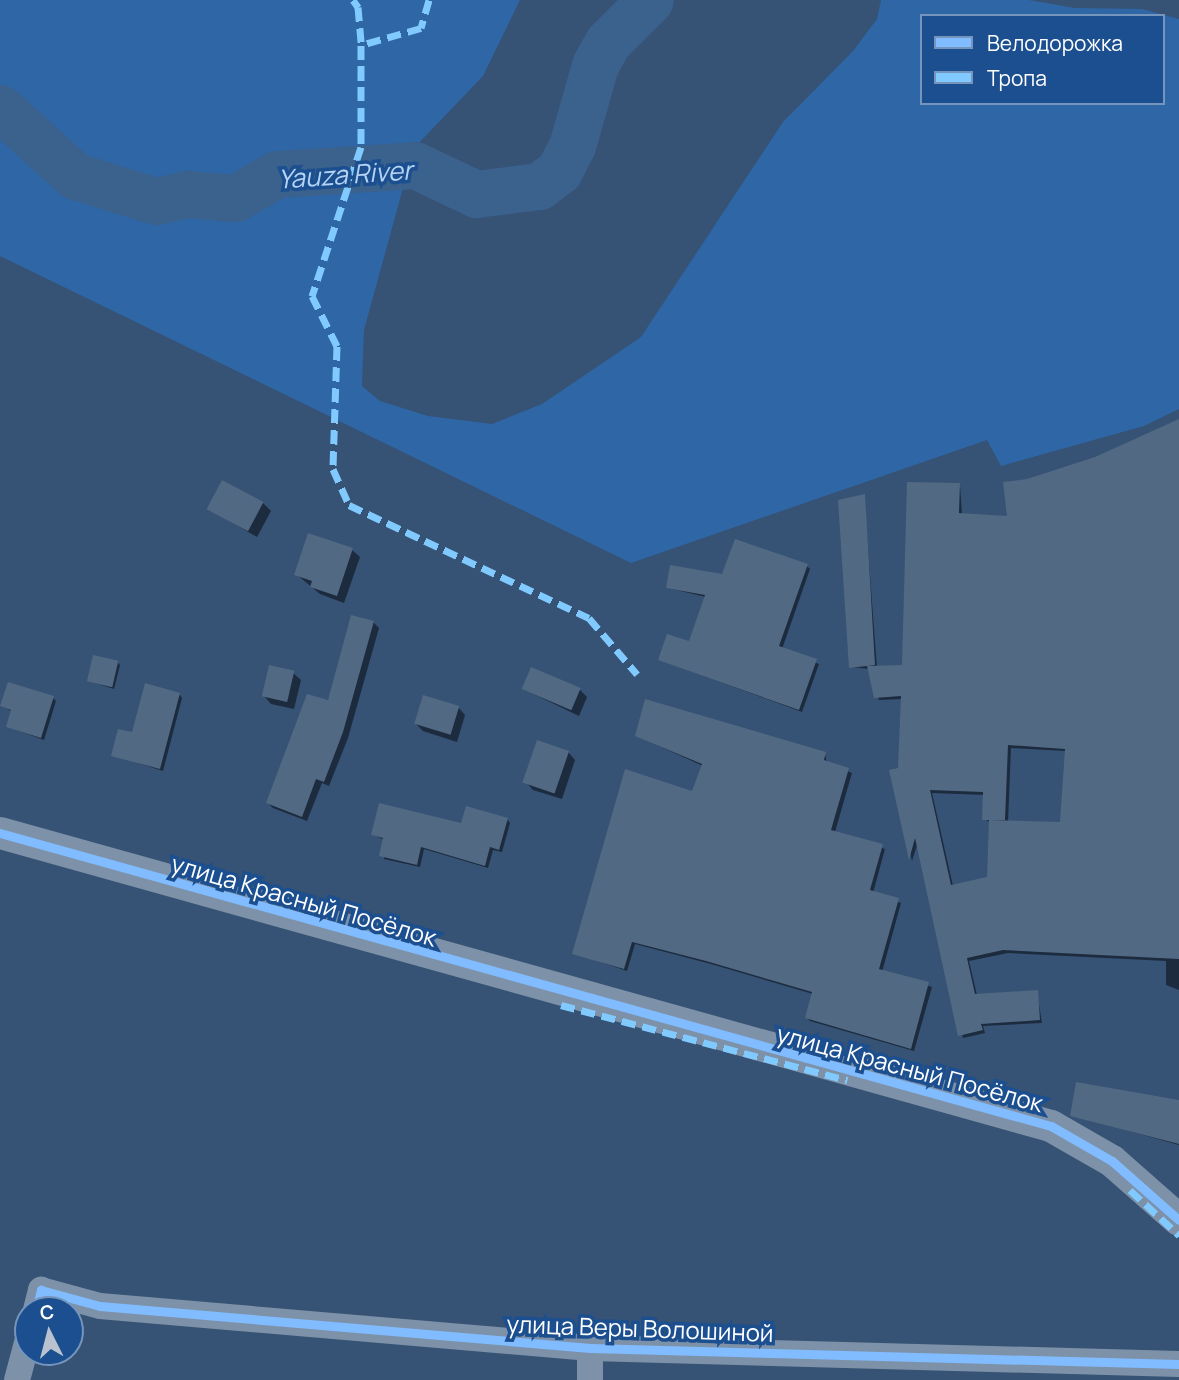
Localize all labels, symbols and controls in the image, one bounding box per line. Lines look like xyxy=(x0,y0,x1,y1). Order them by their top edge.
legend xyxy=(920,14,1165,105)
text: Велодорожка xyxy=(987,29,1123,57)
text: Тропа xyxy=(987,64,1047,92)
water label: Yauza River xyxy=(277,155,413,195)
street label: улица Красный Посёлок xyxy=(168,848,440,952)
street label: улица Красный Посёлок xyxy=(774,1019,1046,1117)
north arrow xyxy=(14,1296,84,1366)
text: С xyxy=(39,1298,55,1326)
street label: улица Веры Волошиной xyxy=(506,1309,774,1347)

